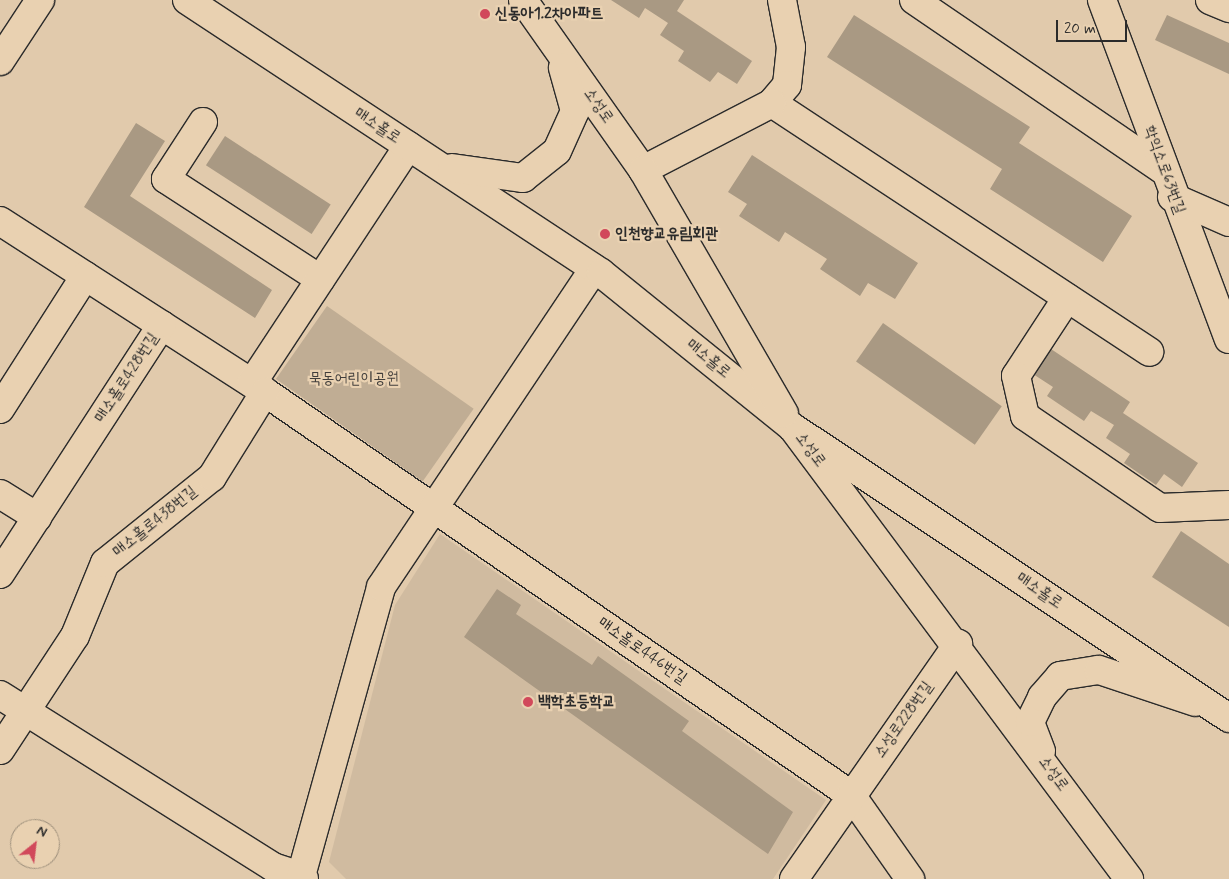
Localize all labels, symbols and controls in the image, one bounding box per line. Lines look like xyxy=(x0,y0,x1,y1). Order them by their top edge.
place label: 신동아1.2차아파트 xyxy=(495,4,603,24)
marker: 신동아1.2차아파트 xyxy=(479,8,491,20)
scale bar xyxy=(1059,10,1130,42)
text: 20 m xyxy=(1064,19,1096,39)
street label: 소성로 xyxy=(579,85,617,127)
street label: 매소홀로 xyxy=(350,104,404,148)
street label: 학익소로63번길 xyxy=(1139,123,1189,217)
place label: 인천향교유림회관 xyxy=(615,224,718,244)
marker: 인천향교유림회관 xyxy=(599,228,611,240)
street label: 매소홀로428번길 xyxy=(91,329,163,427)
street label: 매소홀로 xyxy=(682,335,734,383)
park label: 묵동어린이공원 xyxy=(309,369,399,389)
street label: 소성로 xyxy=(791,429,829,471)
street label: 매소홀로438번길 xyxy=(109,482,201,562)
street label: 매소홀로 xyxy=(1012,569,1066,613)
street label: 매소홀로446번길 xyxy=(594,613,690,689)
street label: 소성로228번길 xyxy=(871,678,937,762)
place label: 백학초등학교 xyxy=(538,692,615,712)
marker: 백학초등학교 xyxy=(522,696,534,708)
street label: 소성로 xyxy=(1034,753,1072,795)
north arrow xyxy=(10,819,60,869)
text: N xyxy=(33,822,50,842)

